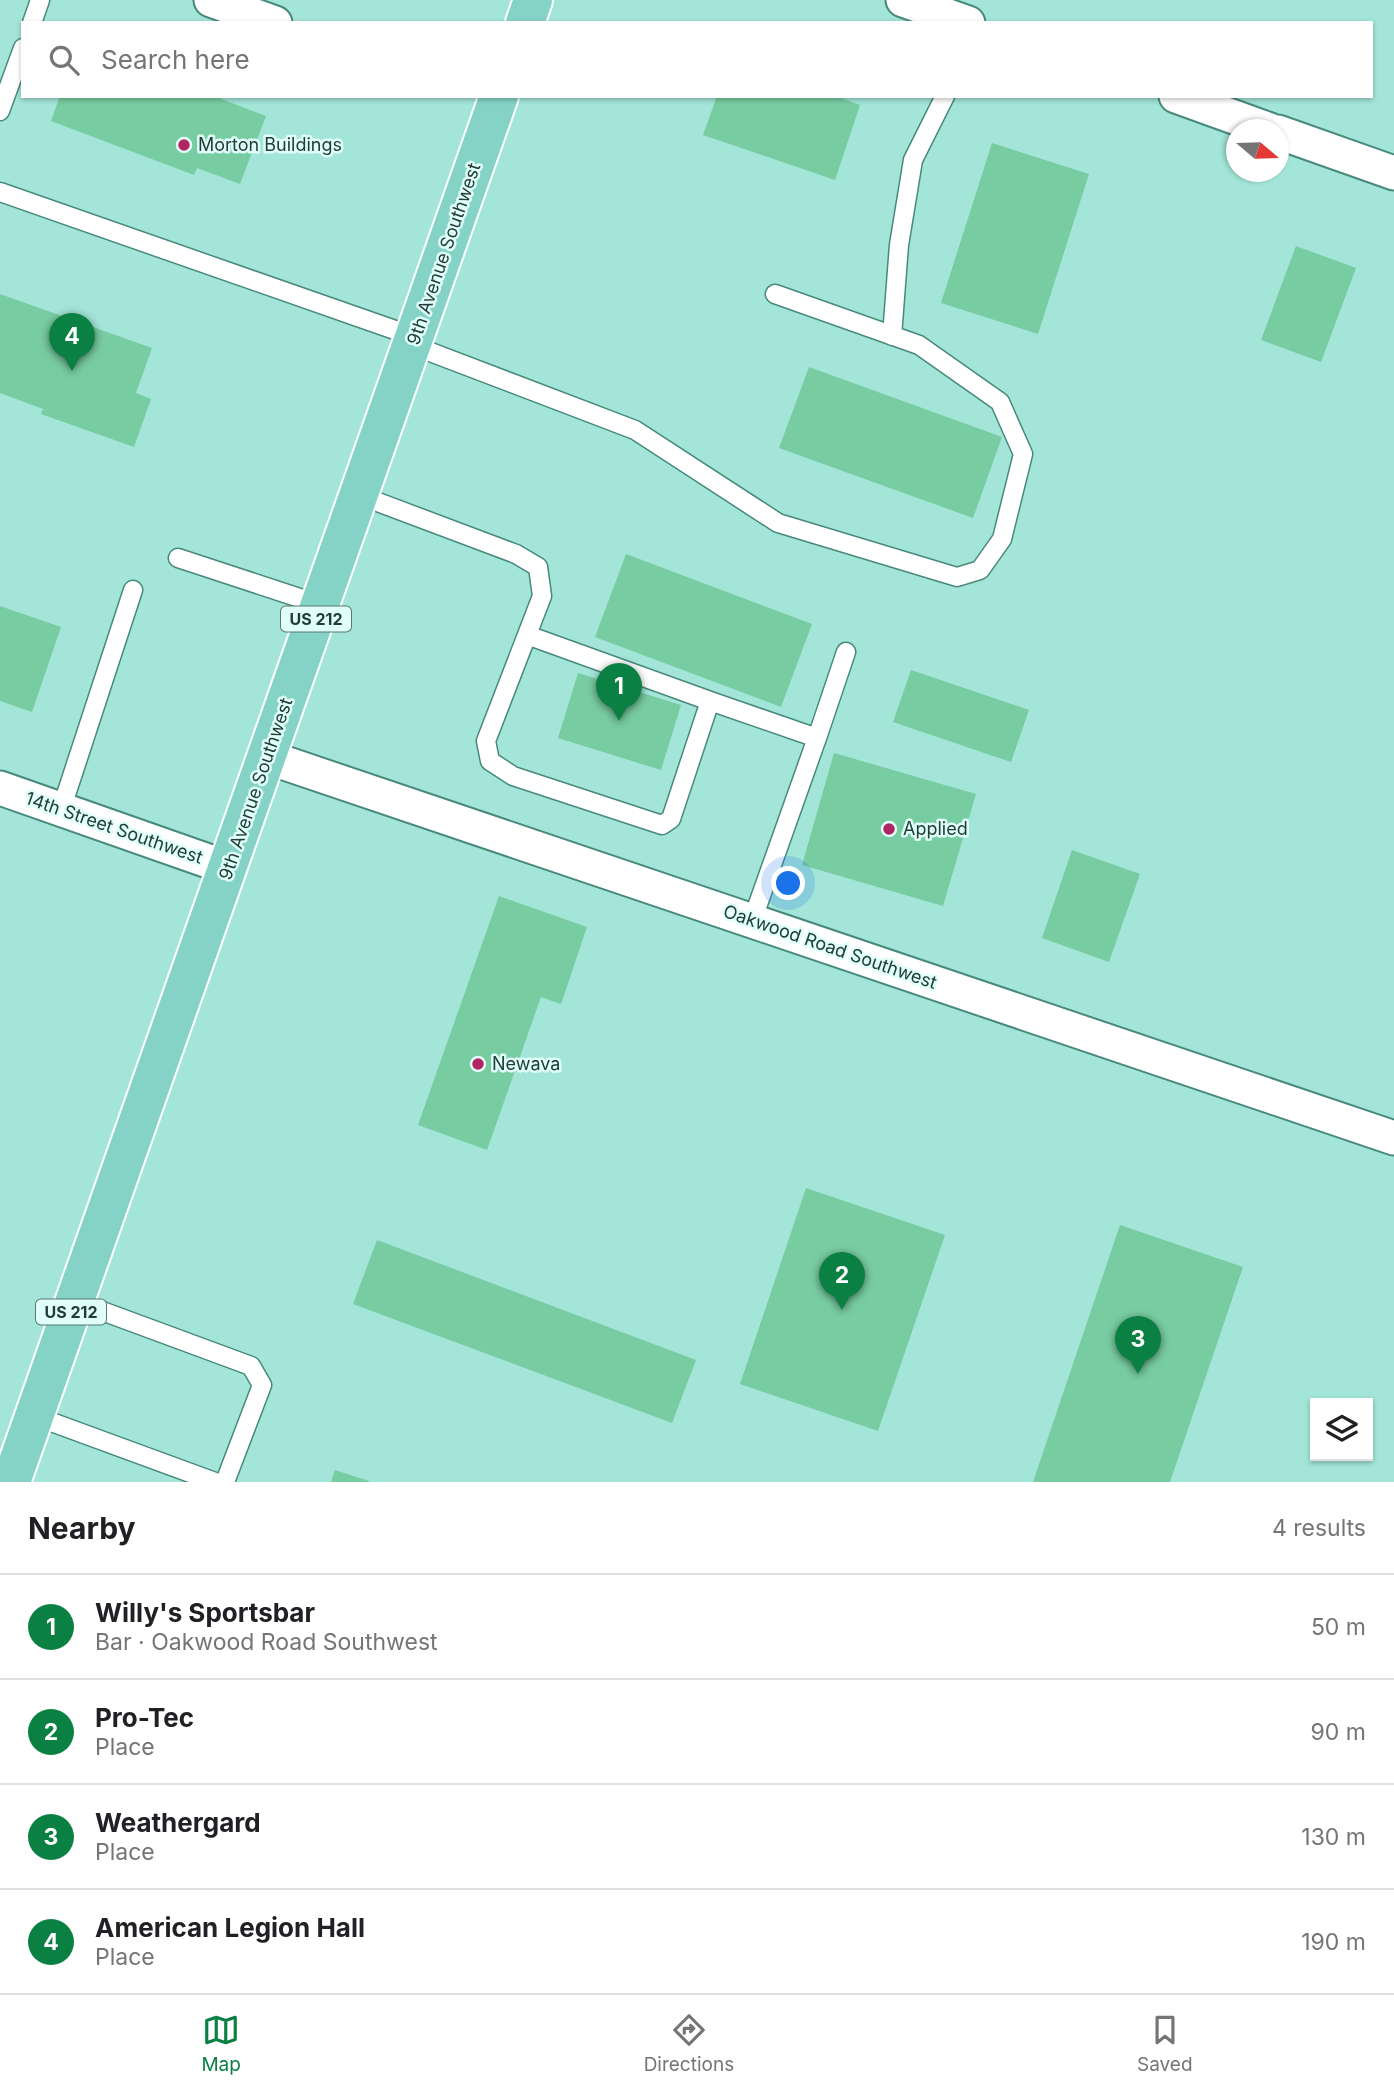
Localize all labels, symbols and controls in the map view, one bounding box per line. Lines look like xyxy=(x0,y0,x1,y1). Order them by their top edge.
search box xyxy=(21,21,1373,98)
icon: search xyxy=(45,41,83,79)
text: Search here xyxy=(101,44,250,75)
north arrow xyxy=(1226,119,1289,182)
place label: Morton Buildings xyxy=(198,134,342,155)
marker: Morton Buildings xyxy=(176,137,192,153)
street label: 9th Avenue Southwest xyxy=(402,160,485,348)
pin: 4 xyxy=(49,313,95,371)
road number: US 212 xyxy=(281,606,351,632)
pin: 1 xyxy=(596,663,642,721)
street label: 9th Avenue Southwest xyxy=(214,695,297,883)
street label: 14th Street Southwest xyxy=(23,787,206,868)
place label: Applied xyxy=(903,818,968,839)
marker: Applied xyxy=(881,821,897,837)
your location xyxy=(771,866,805,900)
street label: Oakwood Road Southwest xyxy=(721,900,940,993)
place label: Newava xyxy=(492,1053,560,1074)
marker: Newava xyxy=(470,1056,486,1072)
pin: 2 xyxy=(819,1252,865,1310)
road number: US 212 xyxy=(36,1300,106,1324)
pin: 3 xyxy=(1115,1316,1161,1374)
map controls xyxy=(1310,1398,1373,1461)
button: layers xyxy=(1310,1398,1373,1461)
text: Nearby xyxy=(28,1510,136,1546)
text: 4 results xyxy=(1272,1514,1366,1542)
text: Willy's Sportsbar xyxy=(95,1597,315,1628)
text: 1 xyxy=(46,1613,56,1641)
text: 50 m xyxy=(1311,1613,1366,1641)
text: Bar · Oakwood Road Southwest xyxy=(95,1628,438,1656)
text: Pro-Tec xyxy=(95,1702,194,1733)
text: 2 xyxy=(44,1718,58,1746)
text: 90 m xyxy=(1311,1718,1366,1746)
text: Place xyxy=(95,1733,155,1761)
text: Weathergard xyxy=(95,1807,261,1838)
text: 3 xyxy=(44,1823,58,1851)
text: 130 m xyxy=(1301,1823,1366,1851)
text: Place xyxy=(95,1838,155,1866)
text: American Legion Hall xyxy=(95,1912,365,1943)
text: 4 xyxy=(43,1928,59,1956)
text: 190 m xyxy=(1301,1928,1366,1956)
text: Place xyxy=(95,1943,155,1971)
tab: Map xyxy=(201,2011,241,2076)
tab: Directions xyxy=(644,2011,734,2076)
tab: Saved xyxy=(1137,2011,1193,2076)

